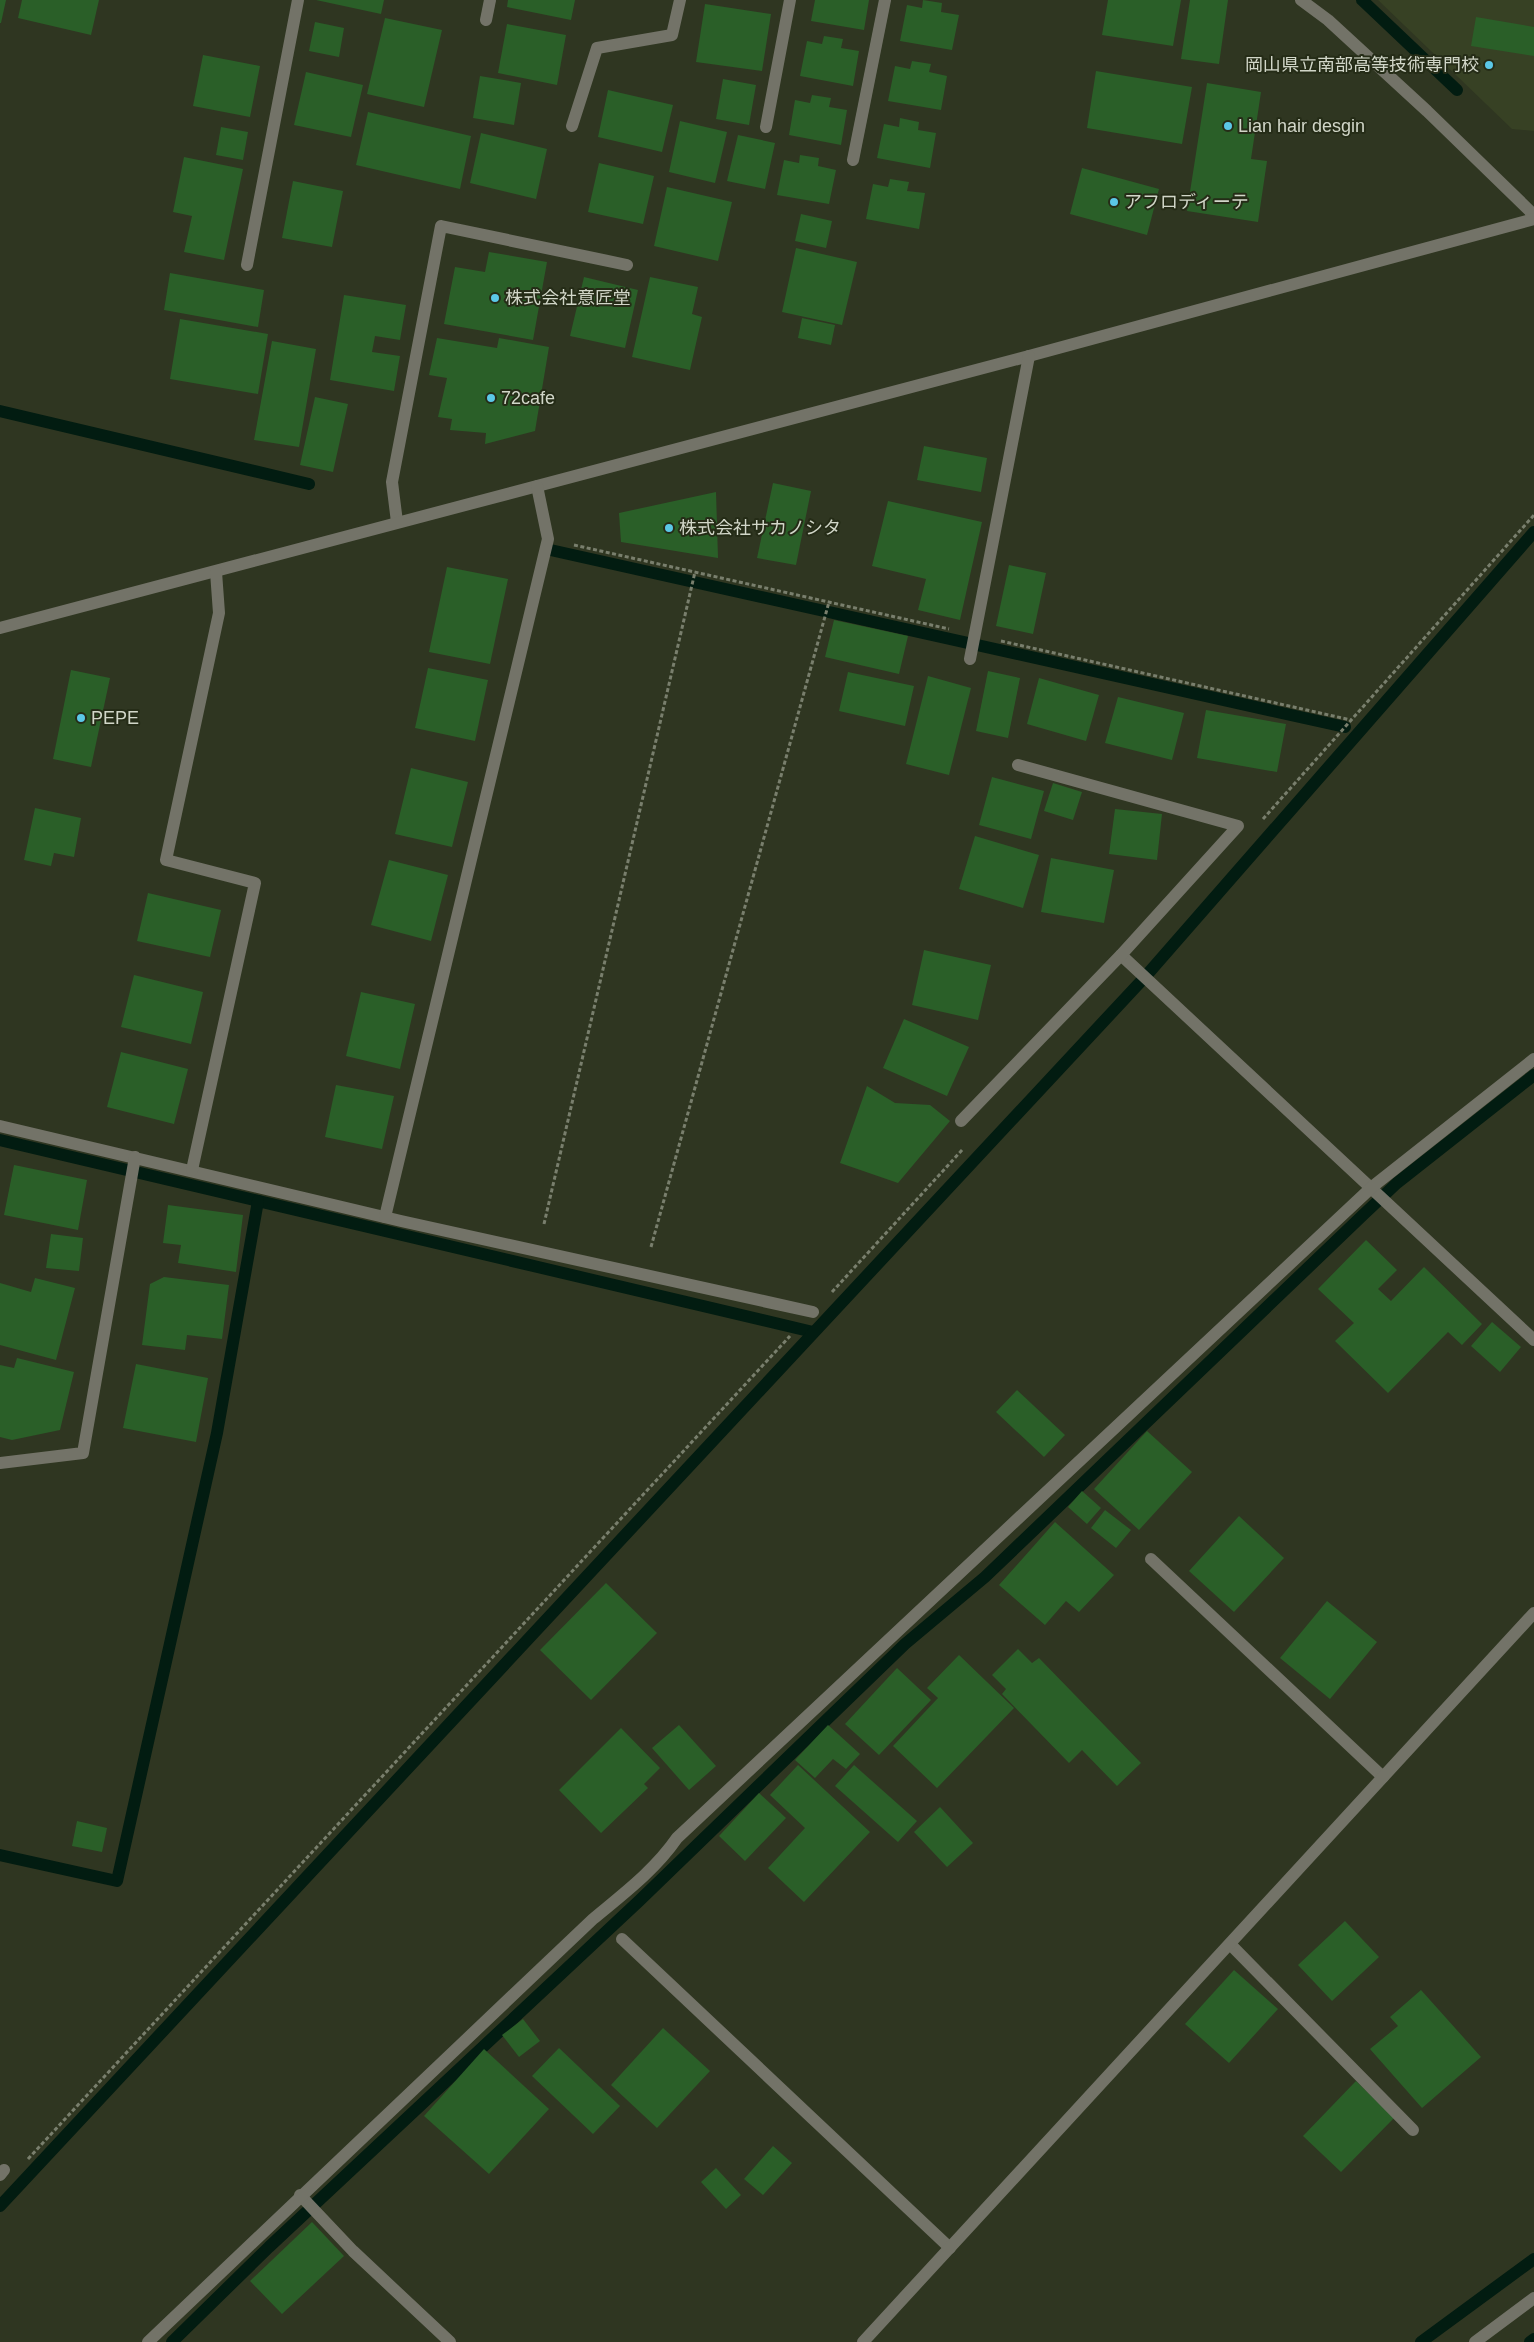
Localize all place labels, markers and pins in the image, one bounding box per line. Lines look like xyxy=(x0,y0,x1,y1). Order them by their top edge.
place label: 岡山県立南部高等技術専門校 xyxy=(1245,55,1479,75)
marker: 岡山県立南部高等技術専門校 xyxy=(1483,59,1495,71)
place label: Lian hair desgin xyxy=(1238,116,1365,136)
marker: Lian hair desgin xyxy=(1222,120,1234,132)
place label: アフロディーテ xyxy=(1124,192,1249,212)
marker: アフロディーテ xyxy=(1108,196,1120,208)
place label: 株式会社意匠堂 xyxy=(505,288,631,308)
marker: 株式会社意匠堂 xyxy=(489,292,501,304)
place label: 72cafe xyxy=(501,388,555,408)
marker: 72cafe xyxy=(485,392,497,404)
place label: 株式会社サカノシタ xyxy=(679,518,841,538)
marker: 株式会社サカノシタ xyxy=(663,522,675,534)
place label: PEPE xyxy=(91,708,139,728)
marker: PEPE xyxy=(75,712,87,724)

